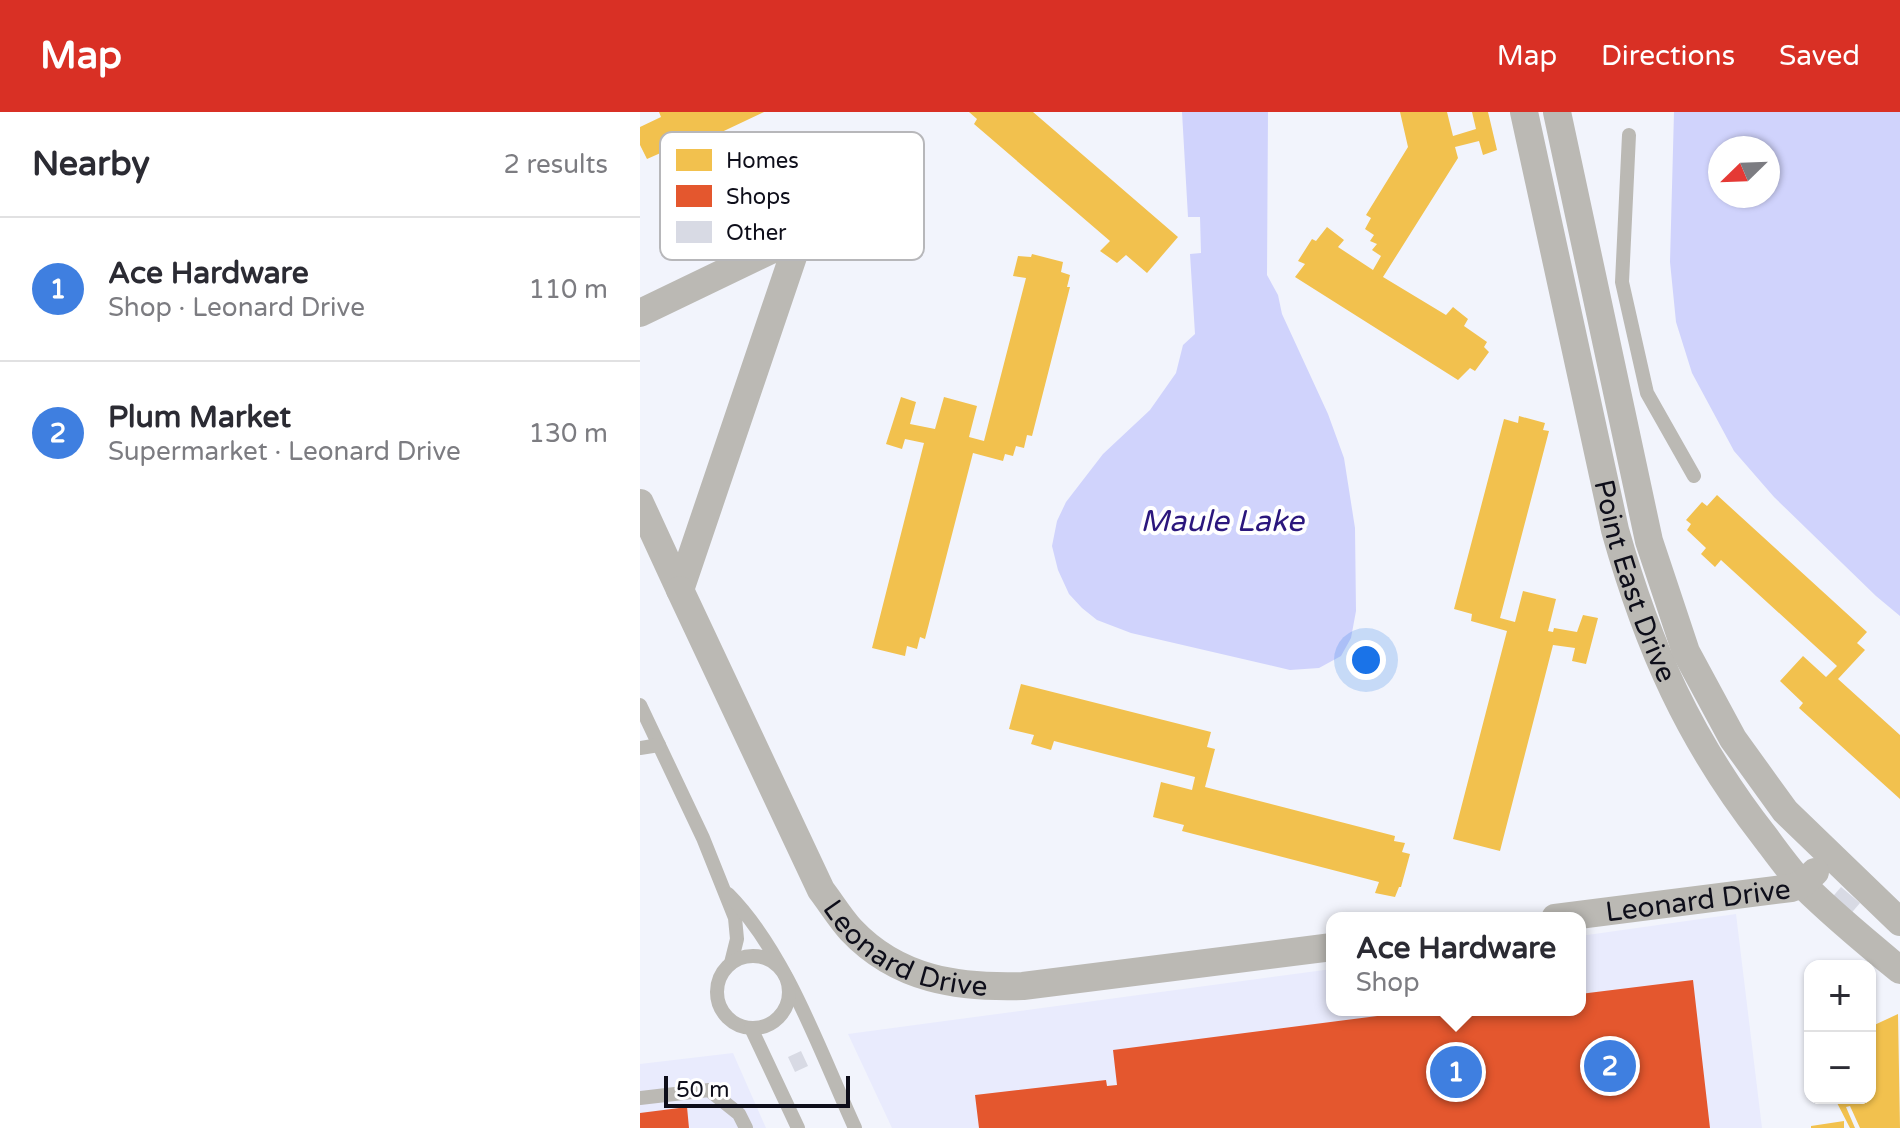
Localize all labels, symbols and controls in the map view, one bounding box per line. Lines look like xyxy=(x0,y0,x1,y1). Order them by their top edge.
text: Map xyxy=(40,33,122,79)
text: Map xyxy=(1497,39,1557,73)
text: Directions xyxy=(1601,39,1735,73)
text: Saved xyxy=(1779,39,1860,73)
legend xyxy=(660,132,924,260)
north arrow xyxy=(1708,136,1780,208)
text: Nearby xyxy=(32,144,150,185)
text: Homes xyxy=(726,148,799,174)
text: 2 results xyxy=(503,149,608,180)
text: Shops xyxy=(726,184,791,210)
text: Other xyxy=(726,220,787,246)
text: Ace Hardware xyxy=(108,255,309,292)
text: 1 xyxy=(50,274,66,305)
text: 110 m xyxy=(528,274,608,305)
text: Shop · Leonard Drive xyxy=(108,292,365,323)
text: Plum Market xyxy=(108,399,291,436)
text: 2 xyxy=(50,418,66,449)
text: 130 m xyxy=(528,418,608,449)
text: Supermarket · Leonard Drive xyxy=(108,436,461,467)
street label: Point East Drive xyxy=(1587,477,1683,688)
water label: Maule Lake xyxy=(1140,503,1306,540)
your location xyxy=(1346,640,1386,680)
street label: Leonard Drive xyxy=(1604,872,1792,929)
street label: Leonard Drive xyxy=(815,893,989,1004)
popup xyxy=(1326,912,1586,1016)
text: Ace Hardware xyxy=(1356,930,1556,967)
map controls xyxy=(1804,960,1876,1104)
button: + xyxy=(1804,960,1876,1032)
text: Shop xyxy=(1356,967,1420,998)
button: − xyxy=(1804,1032,1876,1104)
pin: 2 xyxy=(1584,1036,1636,1096)
pin: 1 xyxy=(1430,1042,1482,1102)
scale bar xyxy=(664,1072,850,1108)
text: 50 m xyxy=(676,1077,730,1103)

